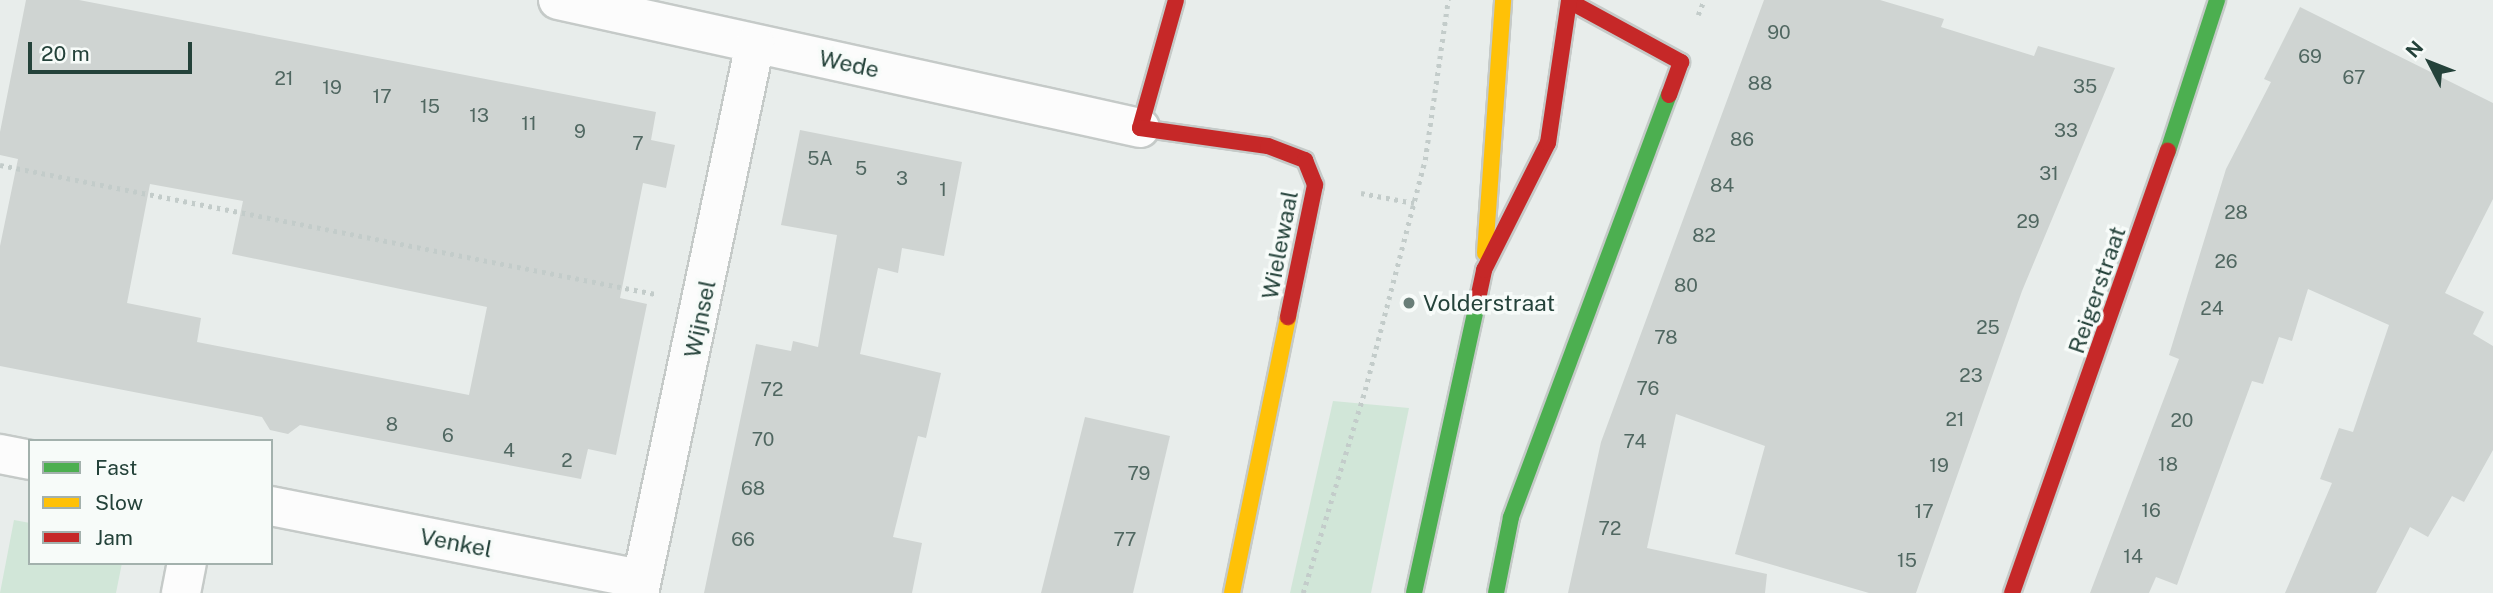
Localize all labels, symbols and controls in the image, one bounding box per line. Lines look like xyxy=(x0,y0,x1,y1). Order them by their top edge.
house number: 90 xyxy=(1767,22,1791,44)
scale bar xyxy=(32,28,196,72)
north arrow xyxy=(2395,28,2465,98)
text: N xyxy=(2401,36,2428,62)
text: 20 m xyxy=(41,41,90,66)
street label: Wede xyxy=(816,44,882,84)
house number: 69 xyxy=(2298,46,2322,68)
house number: 67 xyxy=(2343,67,2365,89)
house number: 21 xyxy=(274,68,294,90)
house number: 88 xyxy=(1748,73,1772,95)
house number: 35 xyxy=(2073,76,2097,98)
house number: 19 xyxy=(322,77,342,99)
house number: 17 xyxy=(372,86,392,108)
house number: 15 xyxy=(420,96,440,118)
house number: 13 xyxy=(469,105,489,127)
house number: 11 xyxy=(521,113,537,135)
house number: 33 xyxy=(2054,120,2078,142)
house number: 9 xyxy=(574,121,586,143)
house number: 86 xyxy=(1730,129,1754,151)
house number: 7 xyxy=(632,133,644,155)
house number: 5A xyxy=(807,148,833,170)
house number: 5 xyxy=(855,158,867,180)
house number: 31 xyxy=(2039,163,2059,185)
house number: 3 xyxy=(896,168,908,190)
house number: 84 xyxy=(1710,175,1734,197)
house number: 1 xyxy=(939,179,947,201)
street label: Wielewaal xyxy=(1256,188,1304,302)
house number: 28 xyxy=(2224,202,2248,224)
house number: 29 xyxy=(2016,211,2040,233)
street label: Reigerstraat xyxy=(2062,223,2132,357)
house number: 82 xyxy=(1692,225,1716,247)
house number: 26 xyxy=(2214,251,2238,273)
house number: 80 xyxy=(1674,275,1698,297)
street label: Wijnsel xyxy=(678,278,722,360)
place label: Volderstraat xyxy=(1423,289,1555,317)
marker: Volderstraat xyxy=(1401,295,1417,311)
house number: 24 xyxy=(2200,298,2224,320)
house number: 25 xyxy=(1976,317,2000,339)
house number: 78 xyxy=(1654,327,1678,349)
house number: 23 xyxy=(1959,365,1983,387)
house number: 76 xyxy=(1637,378,1659,400)
house number: 72 xyxy=(761,379,783,401)
house number: 21 xyxy=(1945,409,1965,431)
house number: 20 xyxy=(2171,410,2193,432)
house number: 8 xyxy=(386,414,398,436)
house number: 6 xyxy=(442,425,454,447)
house number: 70 xyxy=(752,429,774,451)
house number: 74 xyxy=(1624,431,1646,453)
legend xyxy=(28,439,273,565)
house number: 4 xyxy=(503,440,515,462)
house number: 2 xyxy=(561,450,573,472)
house number: 18 xyxy=(2158,454,2178,476)
text: Fast xyxy=(95,455,137,480)
house number: 19 xyxy=(1929,455,1949,477)
house number: 79 xyxy=(1128,463,1150,485)
house number: 68 xyxy=(741,478,765,500)
text: Slow xyxy=(95,490,143,515)
house number: 16 xyxy=(2141,500,2161,522)
house number: 17 xyxy=(1914,501,1934,523)
house number: 72 xyxy=(1599,518,1621,540)
street label: Venkel xyxy=(417,522,495,564)
text: Jam xyxy=(95,525,133,550)
house number: 66 xyxy=(731,529,755,551)
house number: 77 xyxy=(1113,529,1137,551)
house number: 14 xyxy=(2123,546,2143,568)
house number: 15 xyxy=(1897,550,1917,572)

